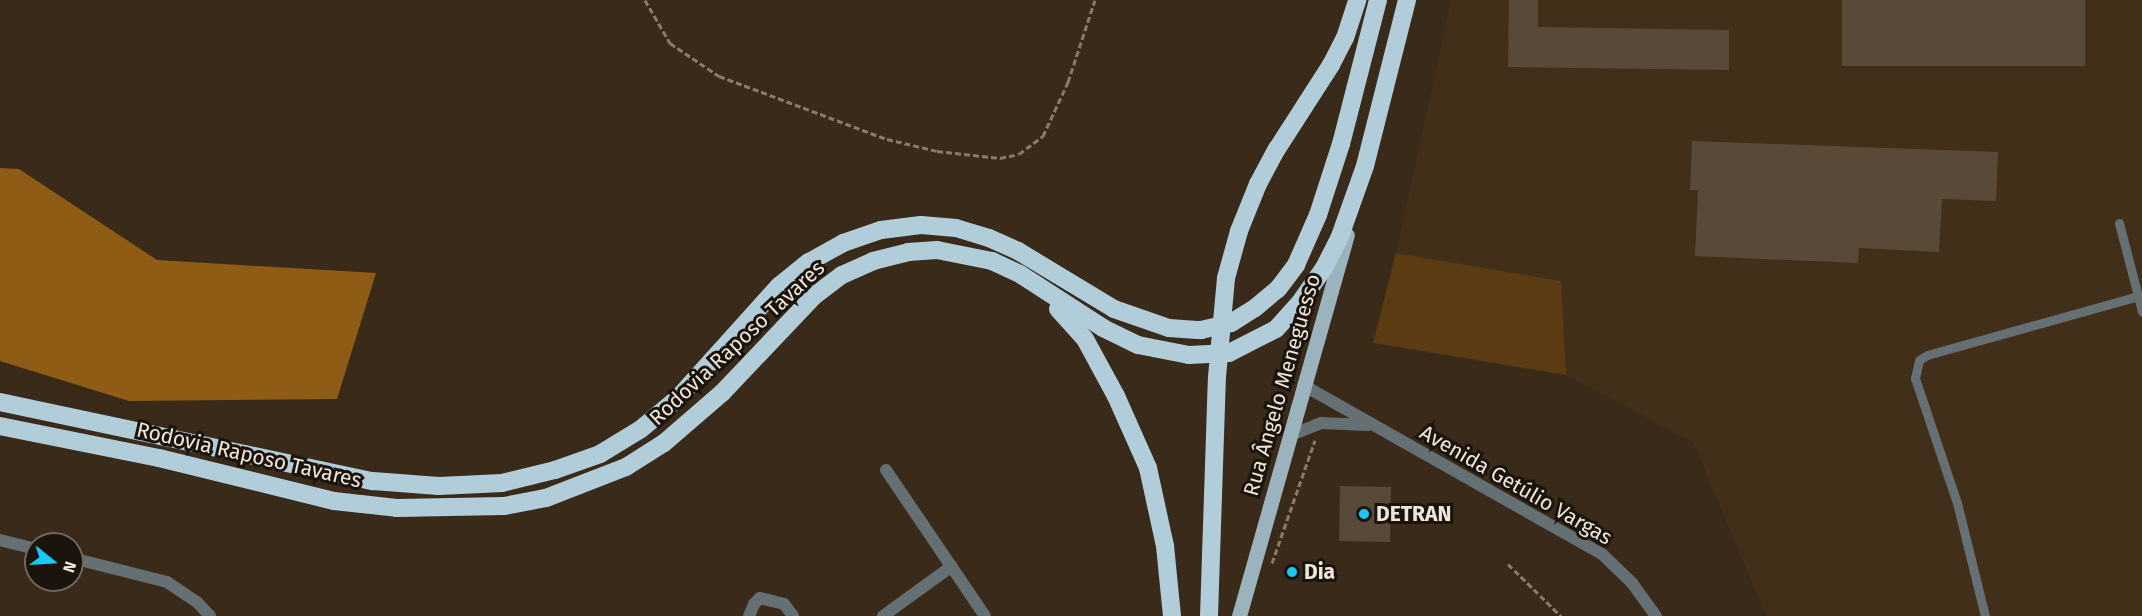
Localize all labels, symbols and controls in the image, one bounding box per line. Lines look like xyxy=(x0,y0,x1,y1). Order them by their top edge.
street label: Rodovia Raposo Tavares xyxy=(644,255,830,431)
street label: Rua Ângelo Meneguesso xyxy=(1238,271,1326,499)
street label: Rodovia Raposo Tavares xyxy=(134,417,364,493)
street label: Avenida Getúlio Vargas xyxy=(1416,420,1616,550)
place label: DETRAN xyxy=(1376,501,1451,527)
marker: DETRAN xyxy=(1357,507,1371,521)
north arrow xyxy=(24,532,84,592)
text: N xyxy=(59,559,80,575)
place label: Dia xyxy=(1304,559,1335,585)
marker: Dia xyxy=(1285,565,1299,579)

